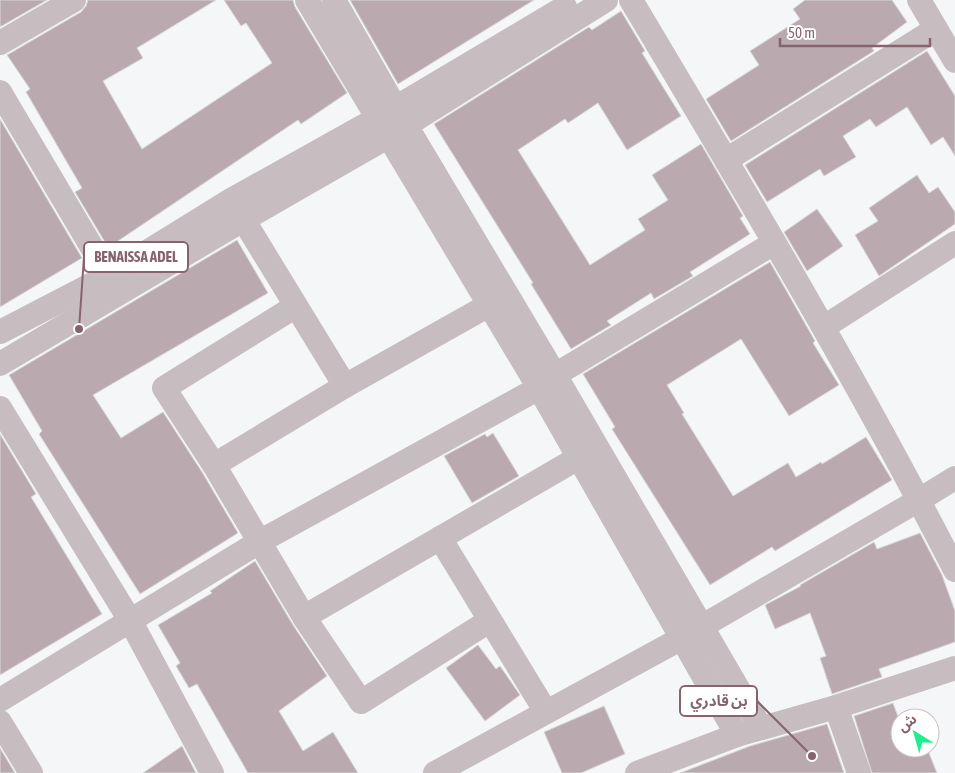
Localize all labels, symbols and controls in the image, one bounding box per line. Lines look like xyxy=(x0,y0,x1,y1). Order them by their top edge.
scale bar xyxy=(780,15,930,47)
text: 50 m xyxy=(788,24,815,41)
callout: BENAISSA ADEL xyxy=(84,242,188,272)
text: BENAISSA ADEL xyxy=(94,248,178,265)
callout: بن قادري xyxy=(680,686,757,716)
text: بن قادري xyxy=(690,692,748,712)
north arrow xyxy=(890,708,940,758)
text: ش xyxy=(895,710,920,735)

